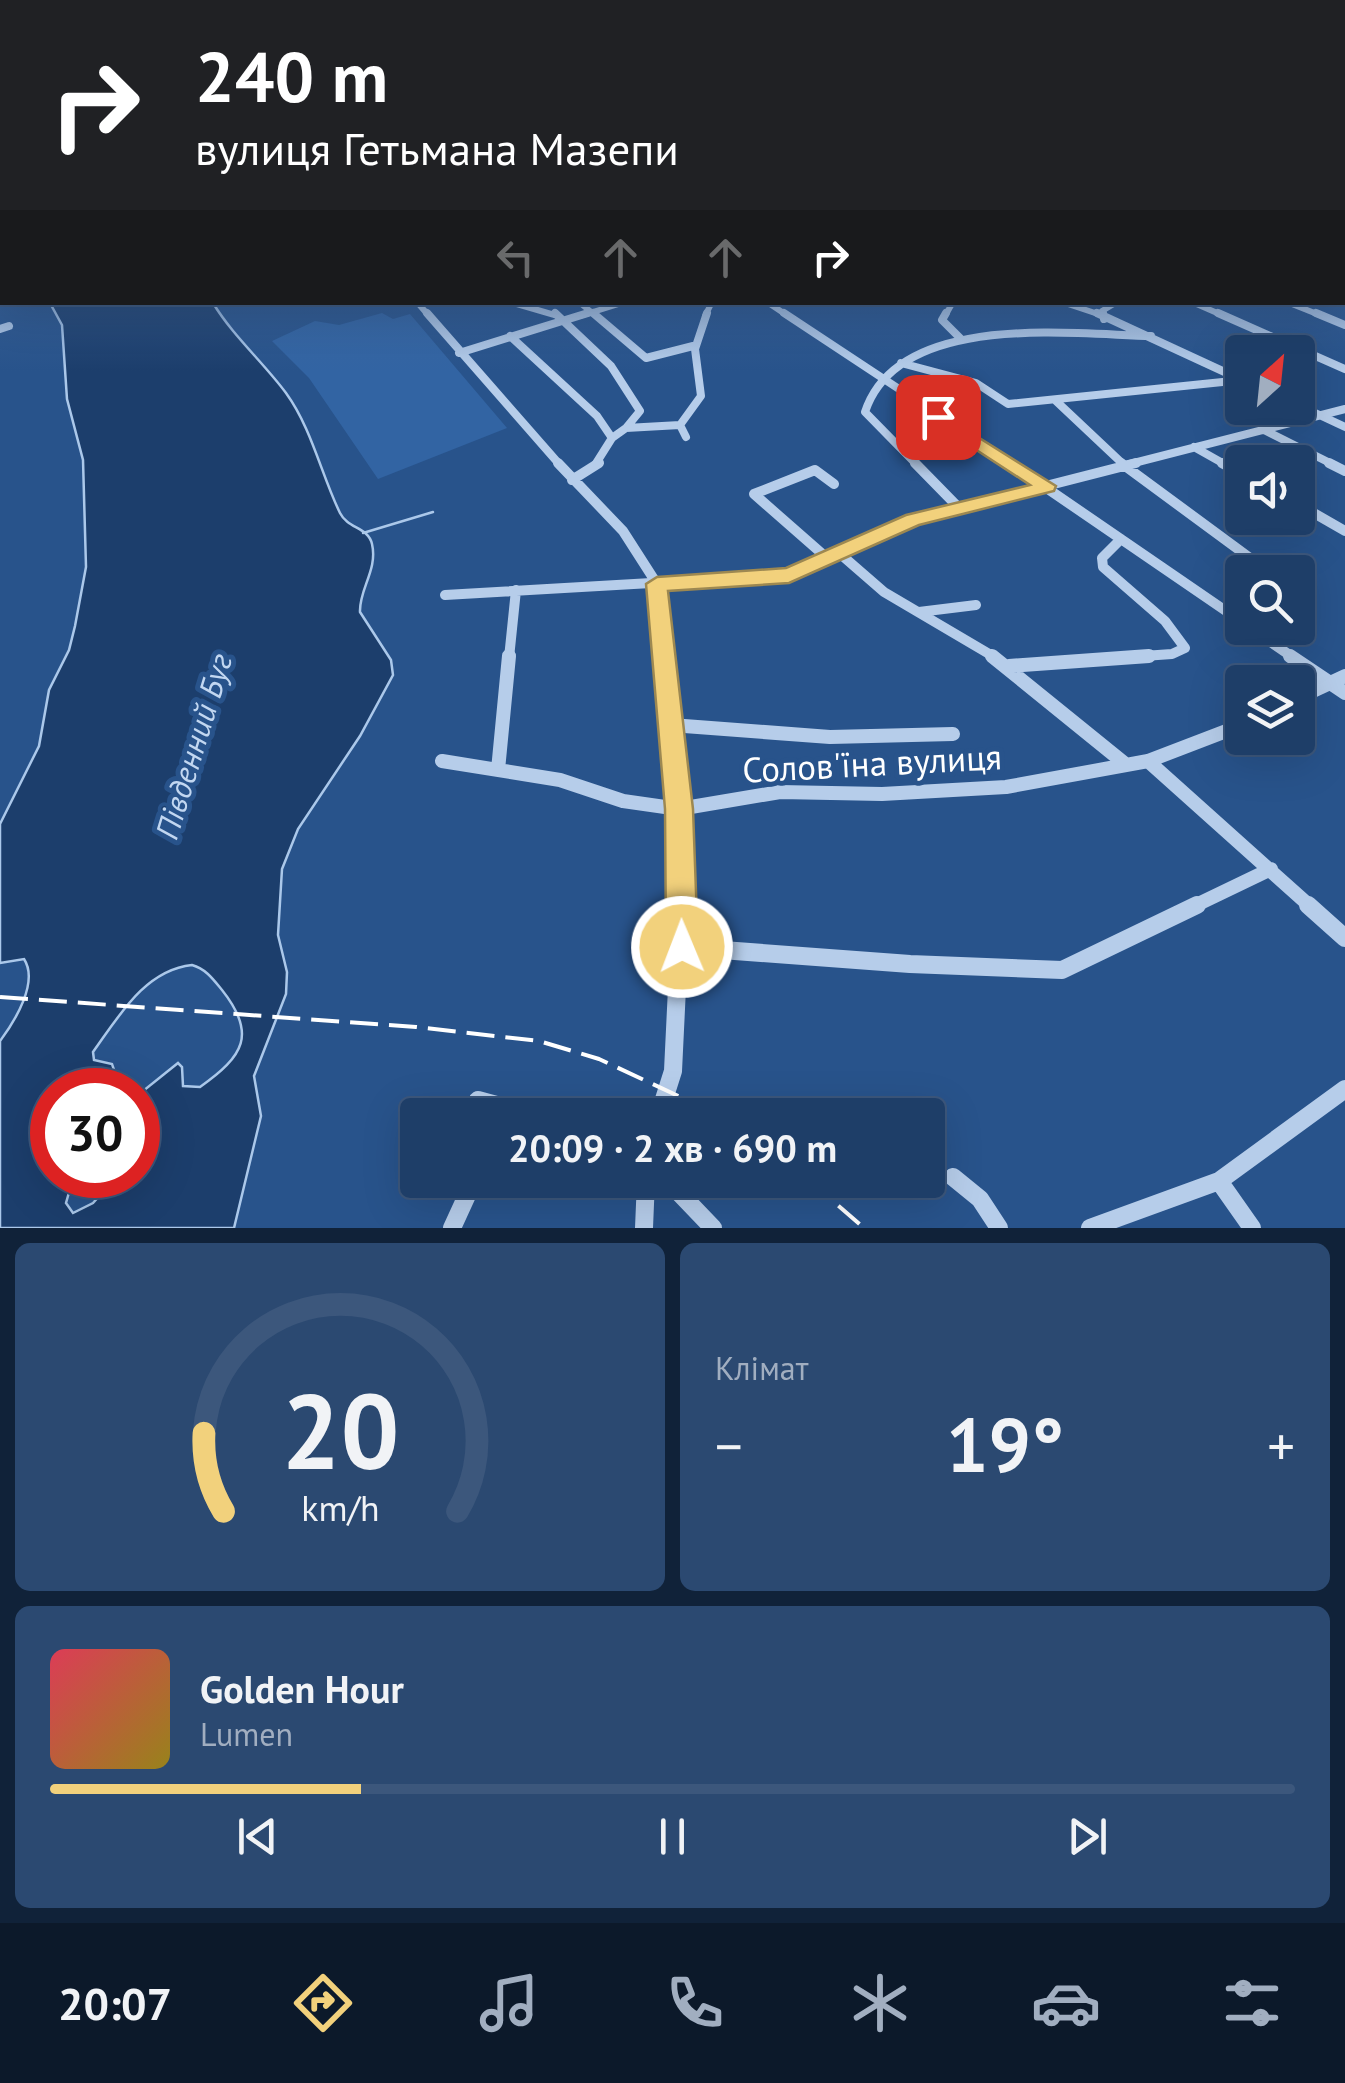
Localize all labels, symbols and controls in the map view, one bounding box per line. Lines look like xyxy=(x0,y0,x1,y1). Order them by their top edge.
text: 240 m xyxy=(195,31,388,121)
icon: right xyxy=(30,40,160,170)
text: вулиця Гетьмана Мазепи xyxy=(195,119,679,177)
icon: left xyxy=(488,230,543,285)
icon: ahead xyxy=(593,230,648,285)
icon: ahead xyxy=(698,230,753,285)
icon: right xyxy=(803,230,858,285)
north arrow xyxy=(1225,335,1315,425)
map controls xyxy=(1225,335,1315,755)
pin xyxy=(896,375,981,460)
icon: arrive xyxy=(911,390,966,445)
button: sound xyxy=(1225,445,1315,535)
button: search xyxy=(1225,555,1315,645)
water label: Південний Буг xyxy=(145,648,241,844)
button: layers xyxy=(1225,665,1315,755)
street label: Солов'їна вулиця xyxy=(741,733,1003,793)
position arrow xyxy=(630,895,734,999)
speed limit sign: 30 xyxy=(30,1068,160,1198)
text: 20:09 · 2 хв · 690 m xyxy=(508,1123,837,1172)
text: Клімат xyxy=(715,1347,808,1389)
text: 20 xyxy=(281,1363,399,1498)
text: 19° xyxy=(946,1396,1064,1493)
text: − xyxy=(715,1410,743,1481)
text: + xyxy=(1267,1410,1295,1481)
text: km/h xyxy=(301,1485,379,1531)
text: Golden Hour xyxy=(200,1664,404,1713)
text: Lumen xyxy=(200,1713,293,1755)
icon: previous xyxy=(230,1809,285,1864)
icon: pause xyxy=(645,1809,700,1864)
icon: next xyxy=(1060,1809,1115,1864)
icon: directions xyxy=(288,1968,358,2038)
icon: music xyxy=(474,1968,544,2038)
icon: phone xyxy=(660,1968,730,2038)
icon: climate xyxy=(845,1968,915,2038)
icon: car xyxy=(1031,1968,1101,2038)
icon: filters xyxy=(1217,1968,1287,2038)
text: 20:07 xyxy=(58,1974,172,2032)

